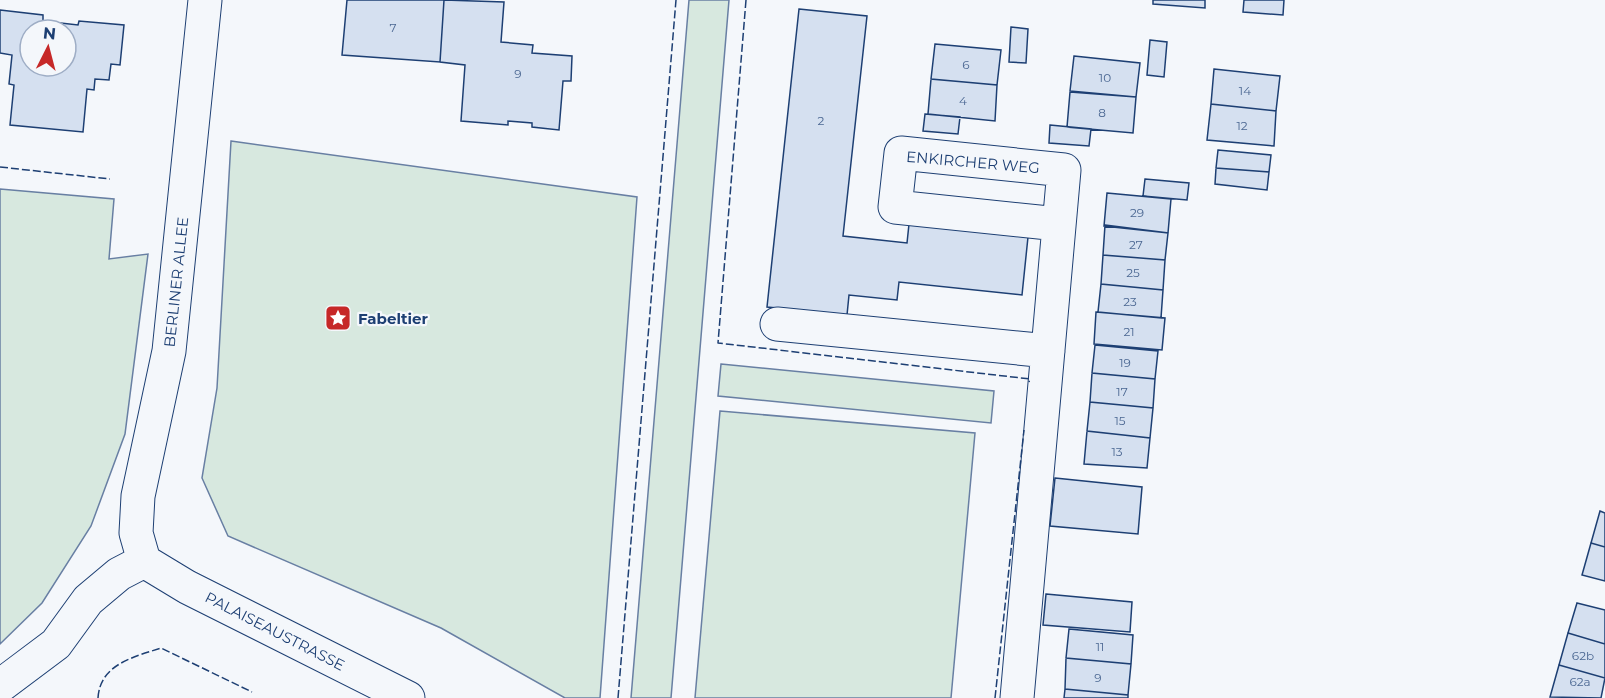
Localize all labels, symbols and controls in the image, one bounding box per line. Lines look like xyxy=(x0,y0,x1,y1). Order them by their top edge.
north arrow xyxy=(18,18,78,78)
house number: 7 xyxy=(389,20,397,35)
text: N xyxy=(42,23,57,44)
house number: 6 xyxy=(962,57,970,72)
house number: 9 xyxy=(514,66,522,81)
house number: 10 xyxy=(1099,70,1111,85)
house number: 14 xyxy=(1239,83,1251,98)
house number: 4 xyxy=(959,93,967,108)
house number: 8 xyxy=(1098,105,1106,120)
house number: 2 xyxy=(818,113,825,128)
house number: 12 xyxy=(1236,118,1248,133)
street label: ENKIRCHER WEG xyxy=(905,147,1041,177)
house number: 29 xyxy=(1130,205,1144,220)
street label: BERLINER ALLEE xyxy=(160,216,192,348)
house number: 27 xyxy=(1129,237,1143,252)
house number: 25 xyxy=(1126,265,1140,280)
house number: 23 xyxy=(1123,294,1137,309)
place icon: Fabeltier xyxy=(323,303,353,333)
place label: Fabeltier xyxy=(358,309,428,328)
house number: 21 xyxy=(1123,324,1135,339)
house number: 19 xyxy=(1119,355,1131,370)
house number: 17 xyxy=(1116,384,1128,399)
house number: 15 xyxy=(1114,413,1126,428)
house number: 13 xyxy=(1111,444,1123,459)
street label: PALAISEAUSTRASSE xyxy=(202,587,348,675)
house number: 11 xyxy=(1096,639,1104,654)
house number: 62b xyxy=(1572,648,1594,663)
house number: 9 xyxy=(1094,670,1102,685)
house number: 62a xyxy=(1569,674,1591,689)

